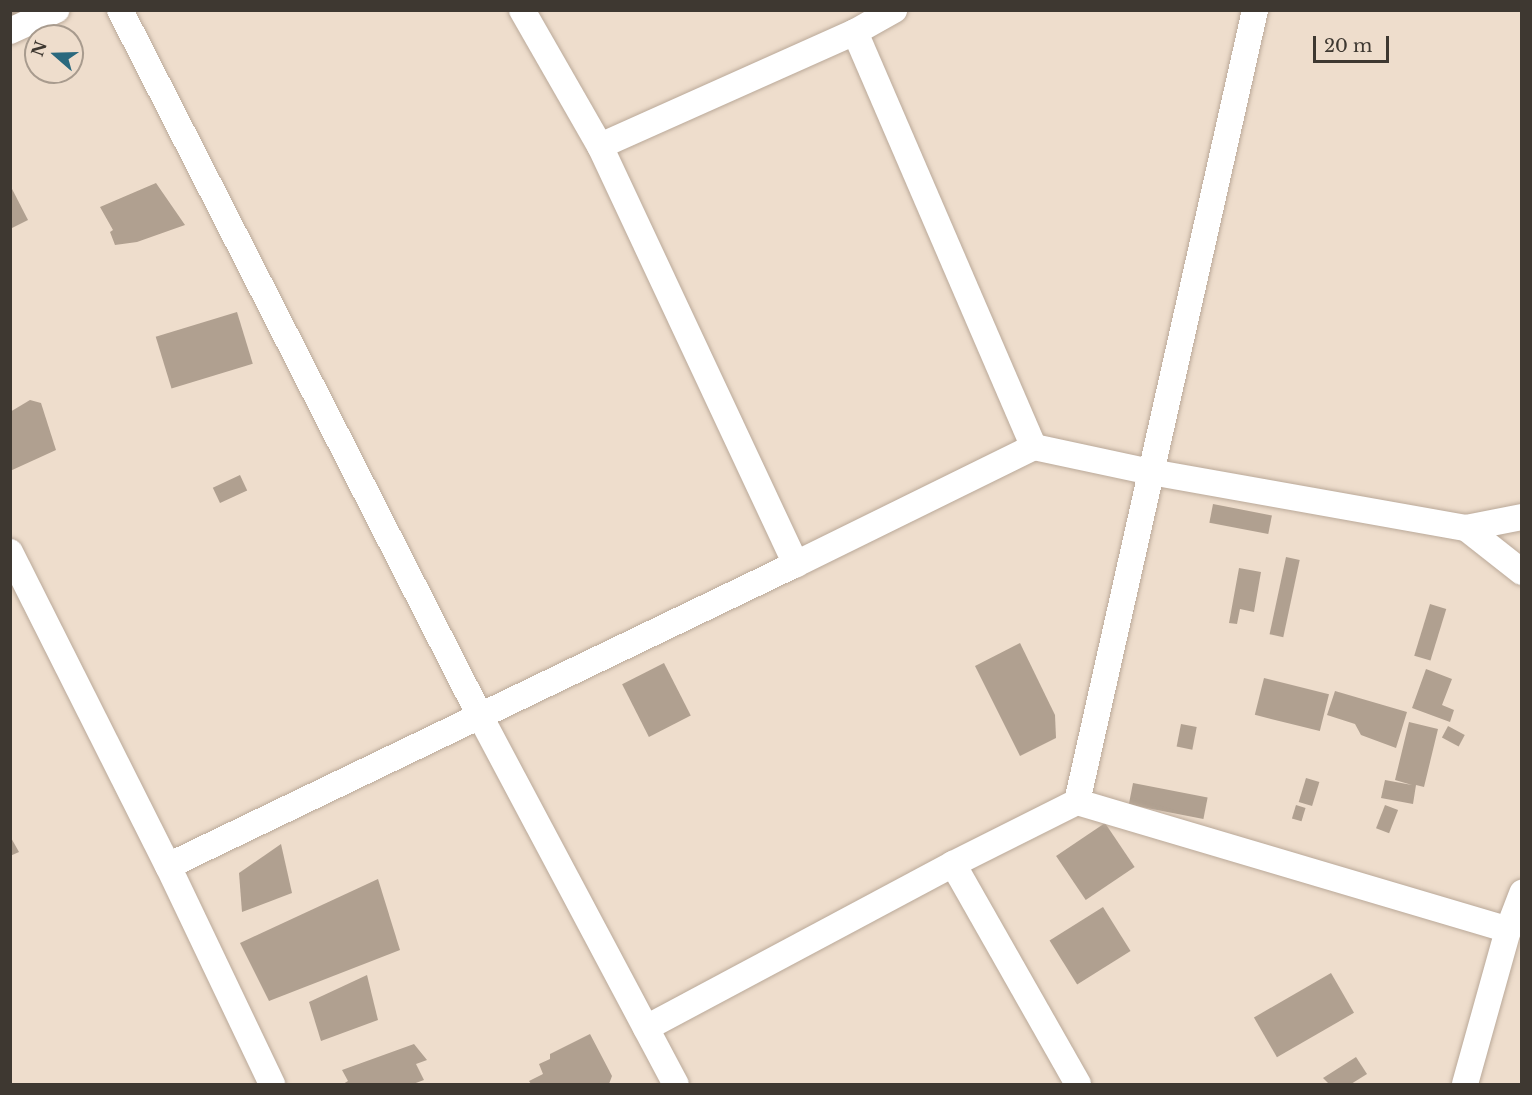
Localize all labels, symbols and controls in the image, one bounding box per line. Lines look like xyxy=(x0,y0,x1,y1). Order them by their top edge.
north arrow xyxy=(24,24,84,84)
scale bar xyxy=(1316,24,1392,62)
text: 20 m xyxy=(1324,35,1372,57)
text: N xyxy=(27,38,51,59)

